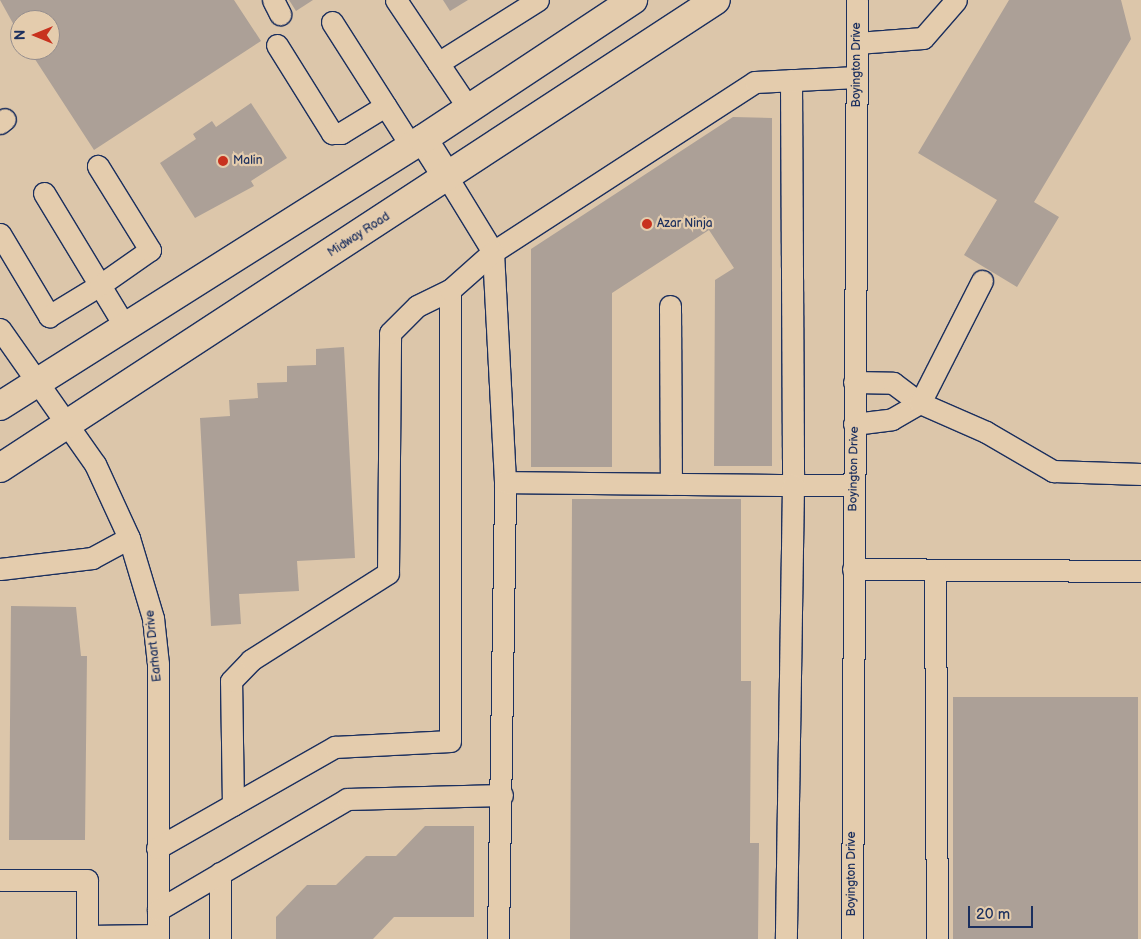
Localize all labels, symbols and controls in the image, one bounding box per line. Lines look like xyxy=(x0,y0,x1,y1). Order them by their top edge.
north arrow xyxy=(10,10,60,60)
street label: Boyington Drive xyxy=(850,22,864,108)
text: N xyxy=(12,30,29,40)
place label: Malin xyxy=(233,154,262,168)
marker: Malin xyxy=(217,155,229,167)
street label: Midway Road xyxy=(325,209,393,261)
place label: Azar Ninja xyxy=(657,217,713,231)
marker: Azar Ninja xyxy=(641,218,653,230)
street label: Boyington Drive xyxy=(846,426,862,512)
street label: Earhart Drive xyxy=(143,609,165,683)
street label: Boyington Drive xyxy=(845,831,859,917)
scale bar xyxy=(971,896,1036,928)
text: 20 m xyxy=(976,905,1010,924)

